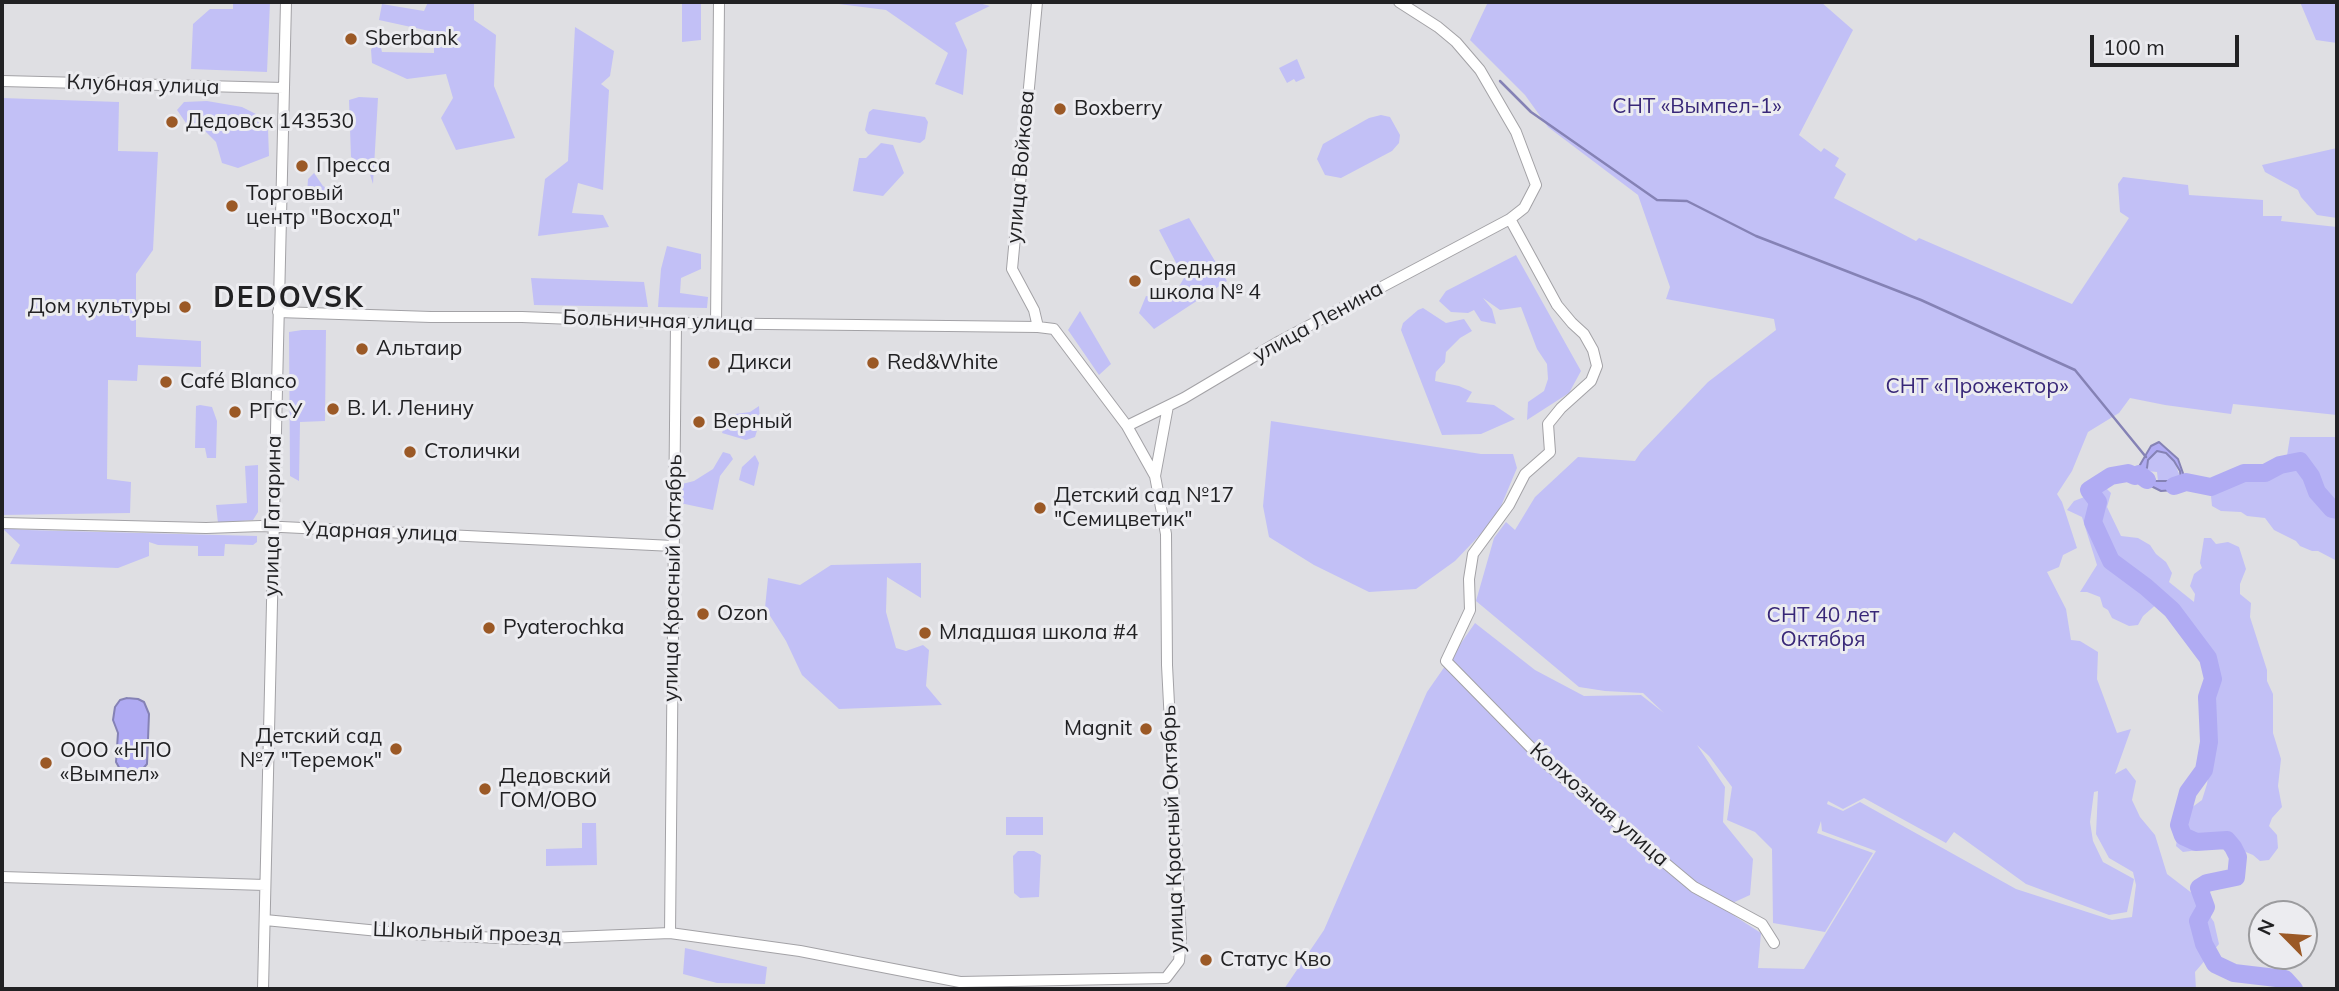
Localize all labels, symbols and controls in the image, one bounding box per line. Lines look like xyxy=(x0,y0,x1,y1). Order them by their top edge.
scale bar xyxy=(2094,21,2243,65)
place label: Sberbank xyxy=(365,26,458,52)
marker: Sberbank xyxy=(343,31,359,47)
text: 100 m xyxy=(2103,34,2165,60)
street label: Клубная улица xyxy=(66,70,220,100)
street label: улица Войкова xyxy=(1002,89,1040,245)
park label: СНТ «Вымпел-1» xyxy=(1612,94,1782,120)
place label: Boxberry xyxy=(1074,96,1162,122)
marker: Boxberry xyxy=(1052,101,1068,117)
place label: Дедовск 143530 xyxy=(186,109,354,135)
marker: Дедовск 143530 xyxy=(164,114,180,130)
place label: Пресса xyxy=(316,153,391,179)
marker: Пресса xyxy=(294,158,310,174)
place label: Торговый центр "Восход" xyxy=(246,181,401,231)
marker: Торговый центр "Восход" xyxy=(224,198,240,214)
place label: Средняя школа № 4 xyxy=(1149,256,1261,306)
marker: Средняя школа № 4 xyxy=(1127,273,1143,289)
street label: улица Ленина xyxy=(1249,276,1387,368)
district label: DEDOVSK xyxy=(214,282,364,316)
place label: Дом культуры xyxy=(28,294,171,320)
marker: Дом культуры xyxy=(177,299,193,315)
street label: Больничная улица xyxy=(562,305,754,337)
place label: Альтаир xyxy=(376,336,462,362)
marker: Альтаир xyxy=(354,341,370,357)
place label: Дикси xyxy=(728,350,792,376)
place label: Red&White xyxy=(887,350,998,376)
marker: Дикси xyxy=(706,355,722,371)
marker: Red&White xyxy=(865,355,881,371)
place label: Café Blanco xyxy=(180,369,297,395)
marker: Café Blanco xyxy=(158,374,174,390)
park label: СНТ «Прожектор» xyxy=(1885,374,2069,400)
place label: В. И. Ленину xyxy=(347,396,474,422)
place label: РГСУ xyxy=(249,399,302,425)
marker: В. И. Ленину xyxy=(325,401,341,417)
marker: РГСУ xyxy=(227,404,243,420)
place label: Верный xyxy=(713,409,792,435)
marker: Верный xyxy=(691,414,707,430)
street label: улица Гагарина xyxy=(259,435,287,597)
place label: Столички xyxy=(424,439,520,465)
marker: Столички xyxy=(402,444,418,460)
street label: улица Красный Октябрь xyxy=(658,454,688,702)
place label: Детский сад №17 "Семицветик" xyxy=(1054,483,1234,533)
marker: Детский сад №17 "Семицветик" xyxy=(1032,500,1048,516)
street label: Ударная улица xyxy=(302,517,458,547)
place label: Ozon xyxy=(717,601,768,627)
park label: СНТ 40 лет Октября xyxy=(1767,603,1879,653)
marker: Ozon xyxy=(695,606,711,622)
place label: Pyaterochka xyxy=(503,615,624,641)
marker: Pyaterochka xyxy=(481,620,497,636)
place label: Младшая школа #4 xyxy=(939,620,1138,646)
marker: Младшая школа #4 xyxy=(917,625,933,641)
street label: улица Красный Октябрь xyxy=(1156,705,1190,953)
place label: Magnit xyxy=(1064,716,1132,742)
marker: Magnit xyxy=(1138,721,1154,737)
place label: Детский сад №7 "Теремок" xyxy=(240,724,382,774)
place label: ООО «НПО «Вымпел» xyxy=(60,738,172,788)
street label: Колхозная улица xyxy=(1524,738,1674,872)
marker: Детский сад №7 "Теремок" xyxy=(388,741,404,757)
marker: ООО «НПО «Вымпел» xyxy=(38,755,54,771)
place label: Дедовский ГОМ/ОВО xyxy=(499,764,611,814)
marker: Дедовский ГОМ/ОВО xyxy=(477,781,493,797)
north arrow xyxy=(2248,900,2318,970)
text: N xyxy=(2252,915,2280,939)
street label: Школьный проезд xyxy=(372,917,562,949)
place label: Статус Кво xyxy=(1220,947,1331,973)
marker: Статус Кво xyxy=(1198,952,1214,968)

